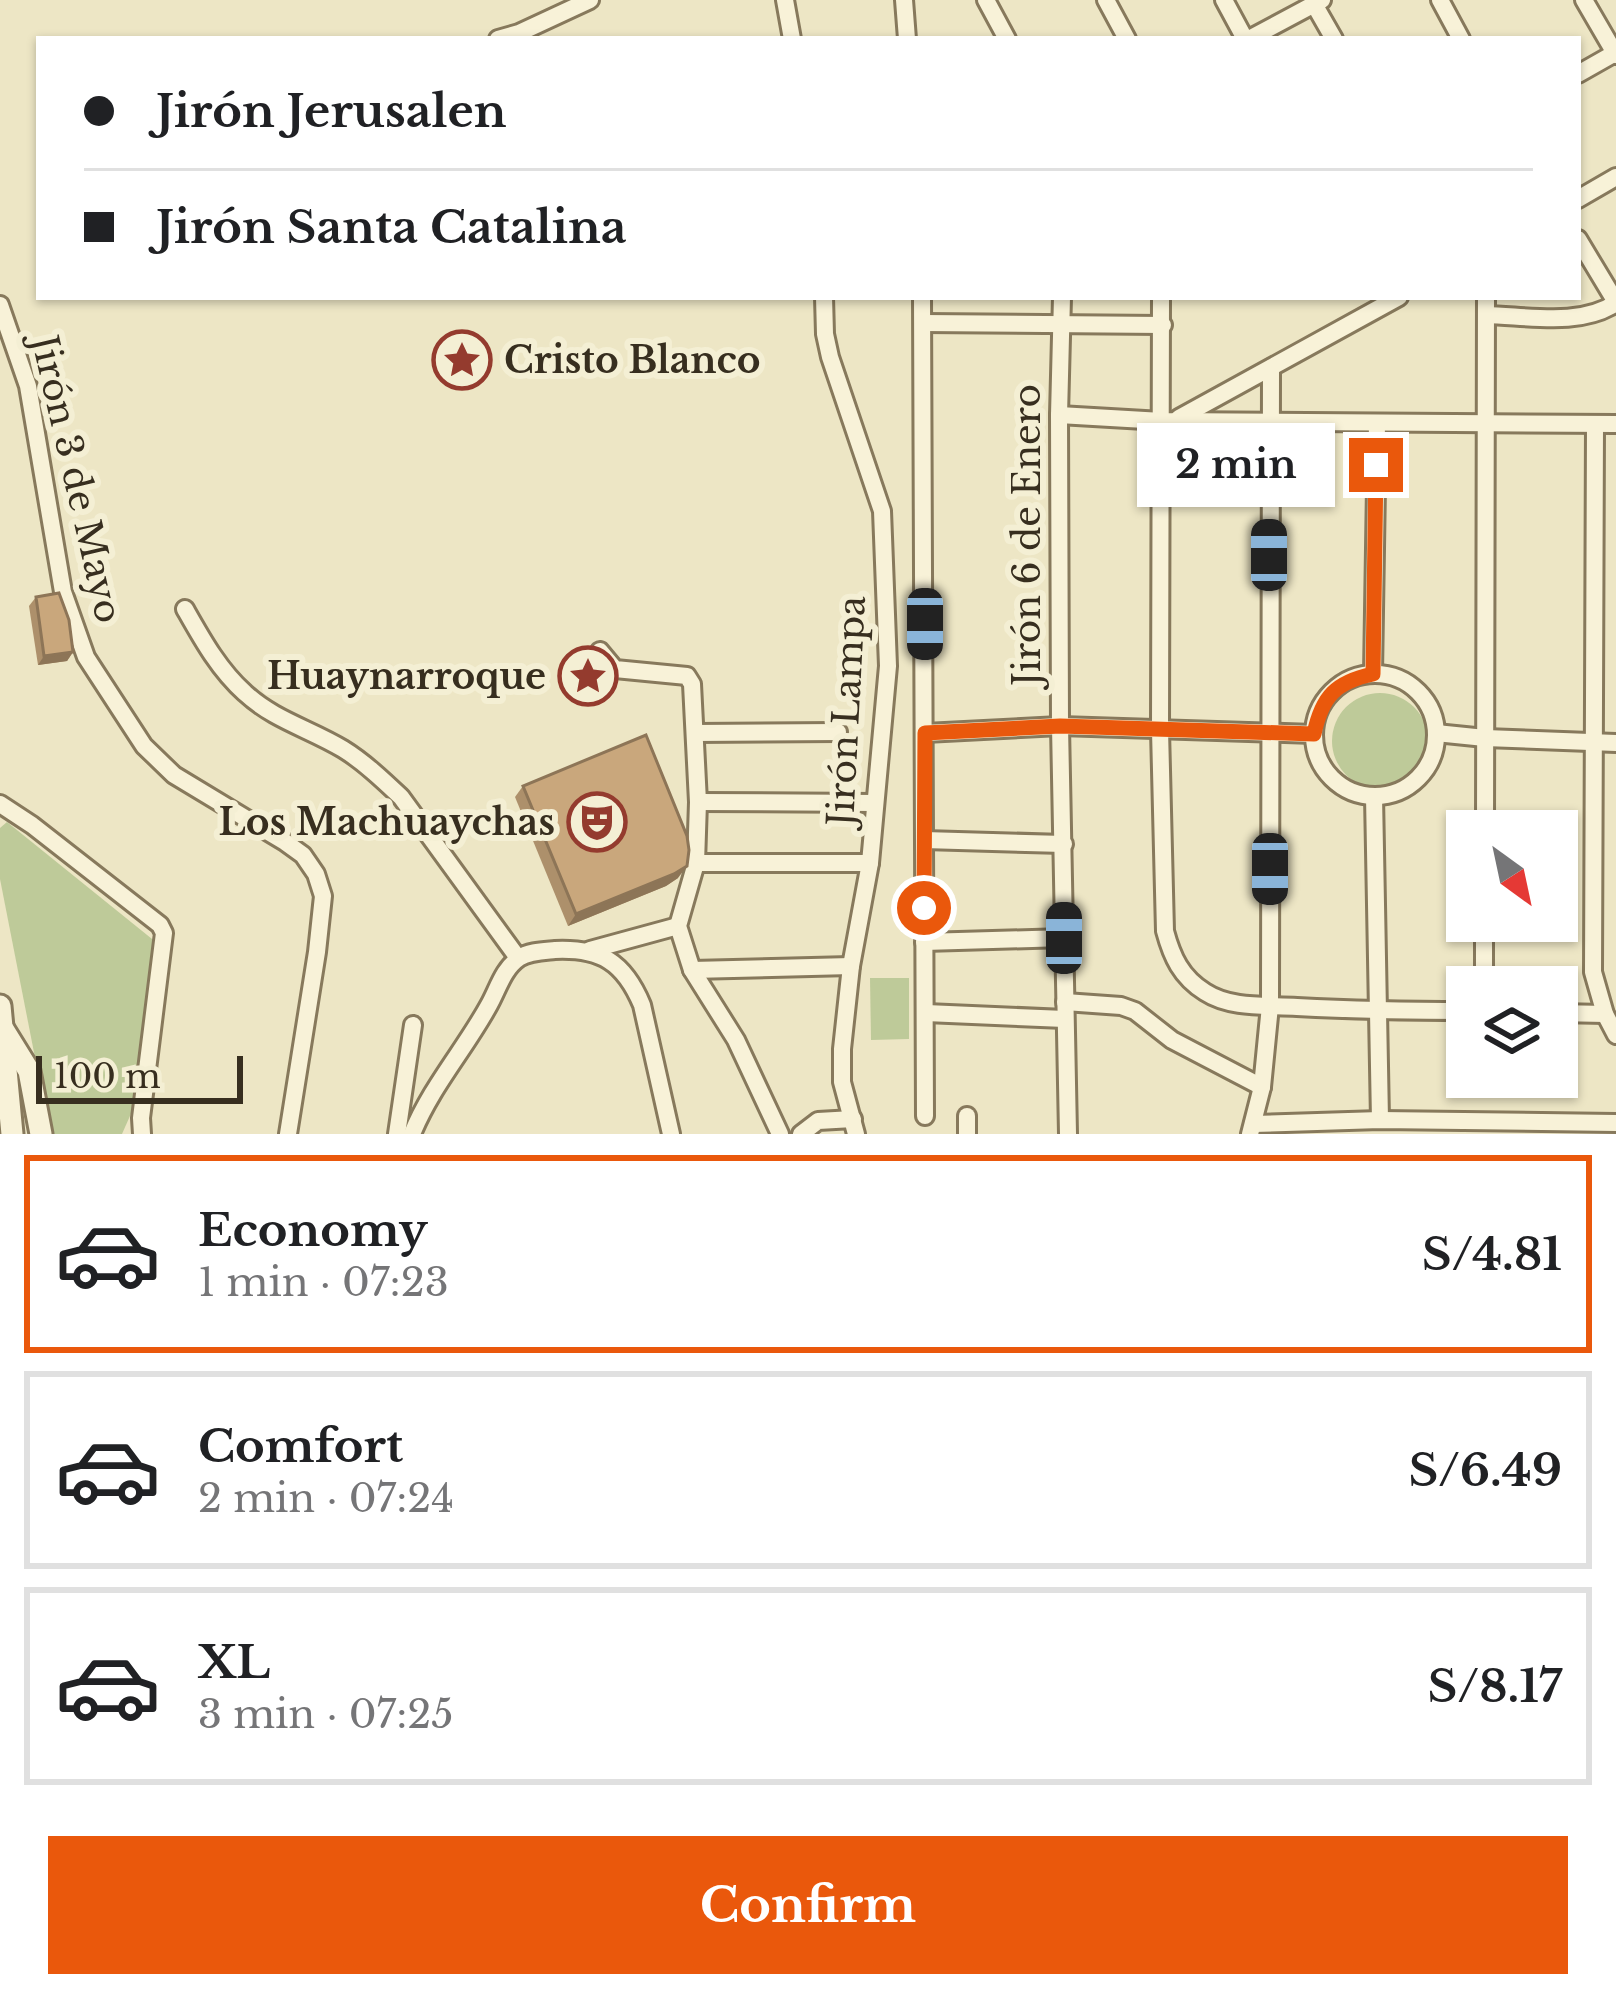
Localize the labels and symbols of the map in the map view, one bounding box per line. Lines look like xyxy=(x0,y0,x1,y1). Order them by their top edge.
street label: Jirón 3 de Mayo xyxy=(21,327,131,627)
place icon: Cristo Blanco xyxy=(431,329,493,391)
place label: Cristo Blanco xyxy=(504,338,761,383)
street label: Jirón 6 de Enero xyxy=(1005,384,1050,690)
callout: 2 min xyxy=(1136,423,1334,507)
route end xyxy=(1349,438,1403,492)
car xyxy=(1251,519,1287,591)
car xyxy=(907,588,943,660)
street label: Jirón Lampa xyxy=(818,595,875,831)
place icon: Huaynarroque xyxy=(557,645,619,707)
place label: Huaynarroque xyxy=(267,654,546,699)
theatre icon: Los Machuaychas xyxy=(566,791,628,853)
place label: Los Machuaychas xyxy=(218,800,555,845)
north arrow xyxy=(1446,810,1578,942)
car xyxy=(1252,833,1288,905)
route start xyxy=(897,881,951,935)
car xyxy=(1046,902,1082,974)
scale bar xyxy=(36,1050,243,1103)

